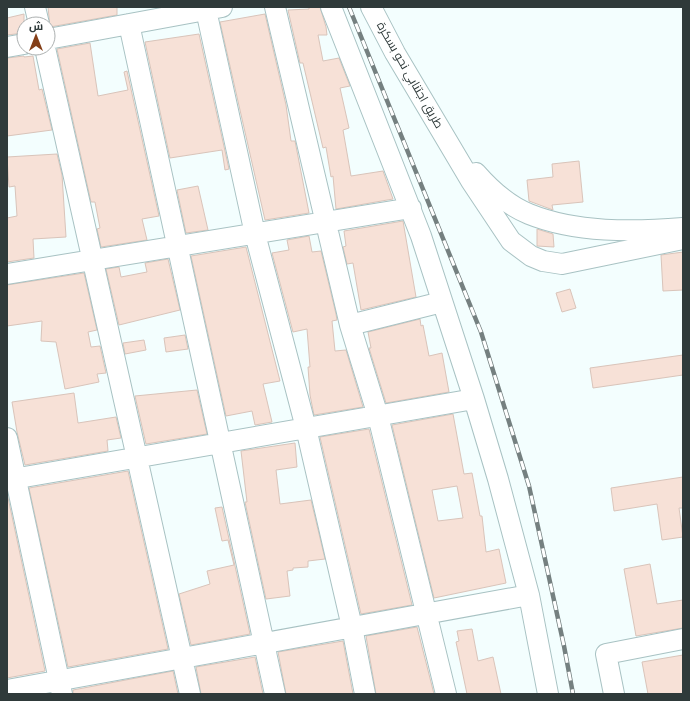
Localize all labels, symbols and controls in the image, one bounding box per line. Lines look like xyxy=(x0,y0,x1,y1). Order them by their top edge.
north arrow xyxy=(16,16,56,56)
street label: طريق اجتنابي نحو بسكرة xyxy=(371,19,446,132)
text: ش xyxy=(29,20,43,33)

